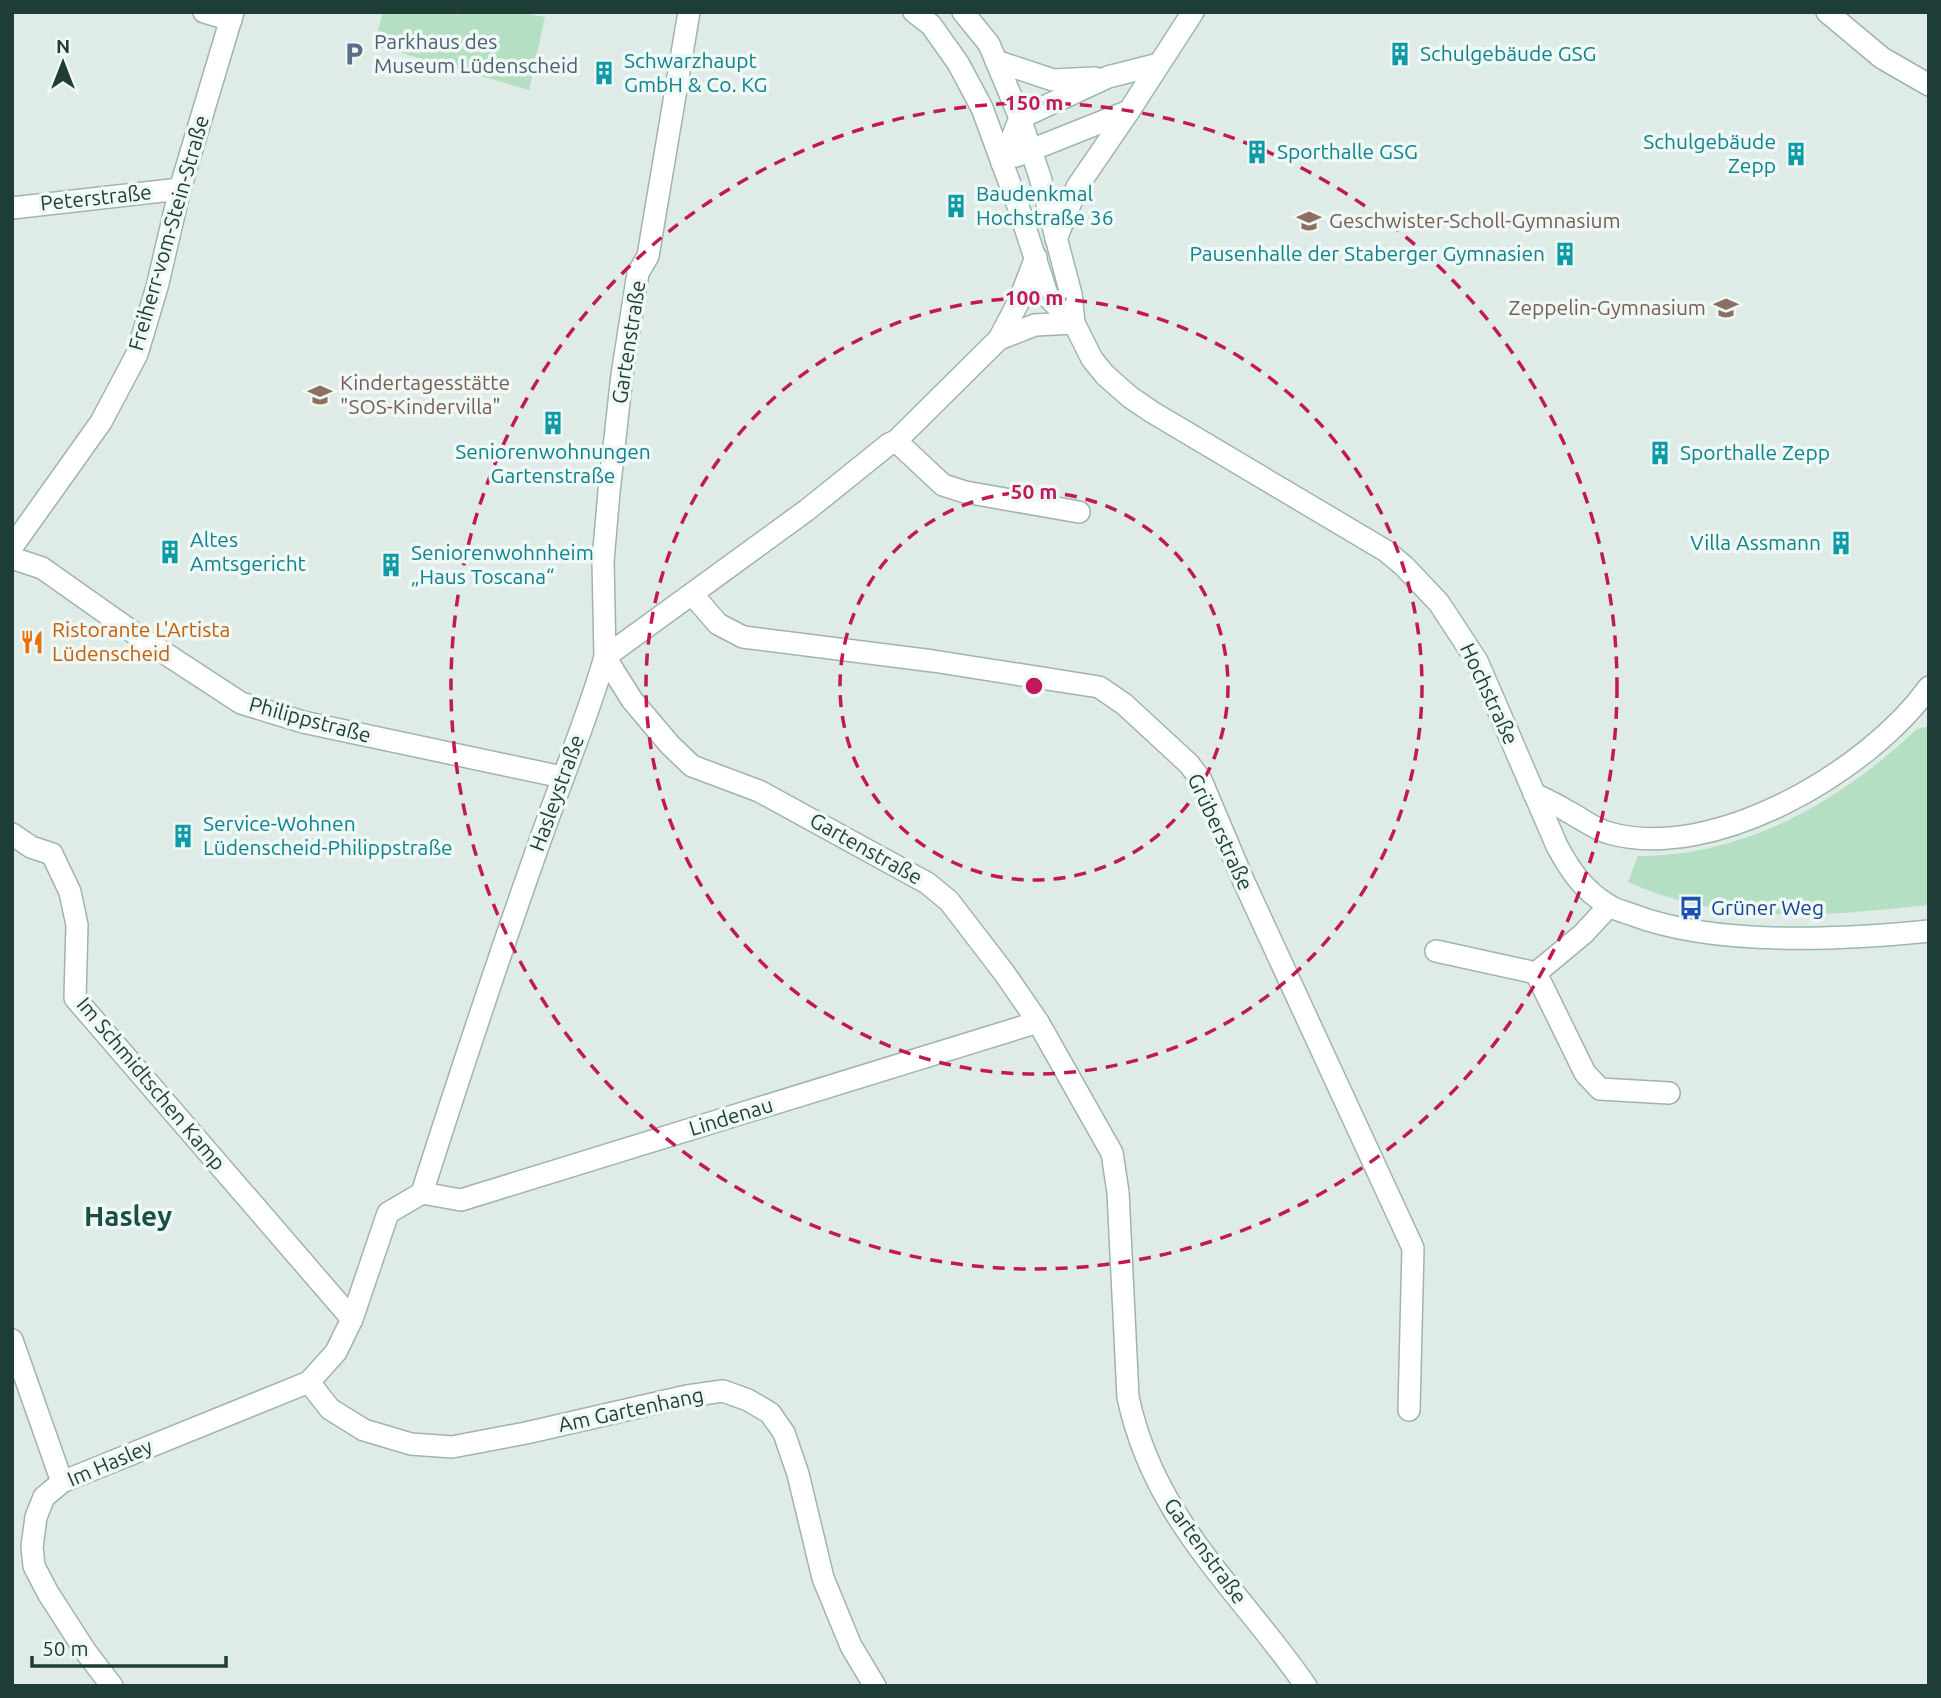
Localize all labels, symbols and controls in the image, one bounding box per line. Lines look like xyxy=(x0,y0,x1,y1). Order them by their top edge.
north arrow xyxy=(28,28,98,98)
place label: Parkhaus des Museum Lüdenscheid xyxy=(374,29,578,77)
text: N xyxy=(56,35,70,57)
parking icon: Parkhaus des Museum Lüdenscheid xyxy=(340,40,368,68)
building icon: Schulgebäude GSG xyxy=(1386,40,1414,68)
place label: Schulgebäude GSG xyxy=(1420,41,1597,65)
place label: Schwarzhaupt GmbH & Co. KG xyxy=(624,48,768,96)
building icon: Schwarzhaupt GmbH & Co. KG xyxy=(590,59,618,87)
text: 150 m xyxy=(1005,90,1063,114)
street label: Freiherr-vom-Stein-Straße xyxy=(123,112,213,353)
place label: Schulgebäude Zepp xyxy=(1643,129,1776,177)
building icon: Sporthalle GSG xyxy=(1243,138,1271,166)
place label: Sporthalle GSG xyxy=(1277,139,1418,163)
building icon: Schulgebäude Zepp xyxy=(1782,140,1810,168)
street label: Peterstraße xyxy=(39,179,153,215)
place label: Baudenkmal Hochstraße 36 xyxy=(976,181,1114,229)
building icon: Baudenkmal Hochstraße 36 xyxy=(942,192,970,220)
school or university icon: Geschwister-Scholl-Gymnasium xyxy=(1295,207,1323,235)
place label: Geschwister-Scholl-Gymnasium xyxy=(1329,208,1621,232)
building icon: Pausenhalle der Staberger Gymnasien xyxy=(1551,240,1579,268)
place label: Pausenhalle der Staberger Gymnasien xyxy=(1189,241,1545,265)
street label: Gartenstraße xyxy=(606,278,650,405)
text: 100 m xyxy=(1005,285,1063,309)
school or university icon: Zeppelin-Gymnasium xyxy=(1712,294,1740,322)
place label: Zeppelin-Gymnasium xyxy=(1509,295,1706,319)
place label: Kindertagesstätte "SOS-Kindervilla" xyxy=(340,370,510,418)
school or university icon: Kindertagesstätte "SOS-Kindervilla" xyxy=(306,381,334,409)
building icon: Seniorenwohnungen Gartenstraße xyxy=(539,409,567,437)
place label: Seniorenwohnungen Gartenstraße xyxy=(455,439,651,487)
building icon: Sporthalle Zepp xyxy=(1646,439,1674,467)
place label: Sporthalle Zepp xyxy=(1680,440,1830,464)
text: 50 m xyxy=(1011,479,1057,503)
place label: Altes Amtsgericht xyxy=(190,527,306,575)
building icon: Villa Assmann xyxy=(1827,529,1855,557)
place label: Villa Assmann xyxy=(1690,530,1821,554)
building icon: Altes Amtsgericht xyxy=(156,538,184,566)
place label: Seniorenwohnheim „Haus Toscana“ xyxy=(411,540,594,588)
building icon: Seniorenwohnheim „Haus Toscana“ xyxy=(377,551,405,579)
place label: Ristorante L'Artista Lüdenscheid xyxy=(52,617,230,665)
restaurant icon: Ristorante L'Artista Lüdenscheid xyxy=(18,628,46,656)
street label: Hochstraße xyxy=(1456,639,1524,748)
centre of rings xyxy=(1022,674,1046,698)
street label: Philippstraße xyxy=(247,691,374,747)
street label: Hasleystraße xyxy=(524,731,588,854)
street label: Grüberstraße xyxy=(1183,769,1258,894)
street label: Gartenstraße xyxy=(806,807,927,889)
place label: Service-Wohnen Lüdenscheid-Philippstraße xyxy=(203,811,453,859)
building icon: Service-Wohnen Lüdenscheid-Philippstraße xyxy=(169,822,197,850)
bus stop icon: Grüner Weg xyxy=(1677,894,1705,922)
place label: Grüner Weg xyxy=(1711,895,1824,919)
street label: Im Schmidtschen Kamp xyxy=(72,992,231,1175)
street label: Lindenau xyxy=(686,1092,776,1140)
district label: Hasley xyxy=(84,1200,172,1231)
street label: Am Gartenhang xyxy=(556,1382,706,1436)
street label: Im Hasley xyxy=(63,1433,156,1491)
street label: Gartenstraße xyxy=(1159,1493,1252,1608)
scale bar xyxy=(32,1624,226,1668)
text: 50 m xyxy=(42,1636,89,1660)

